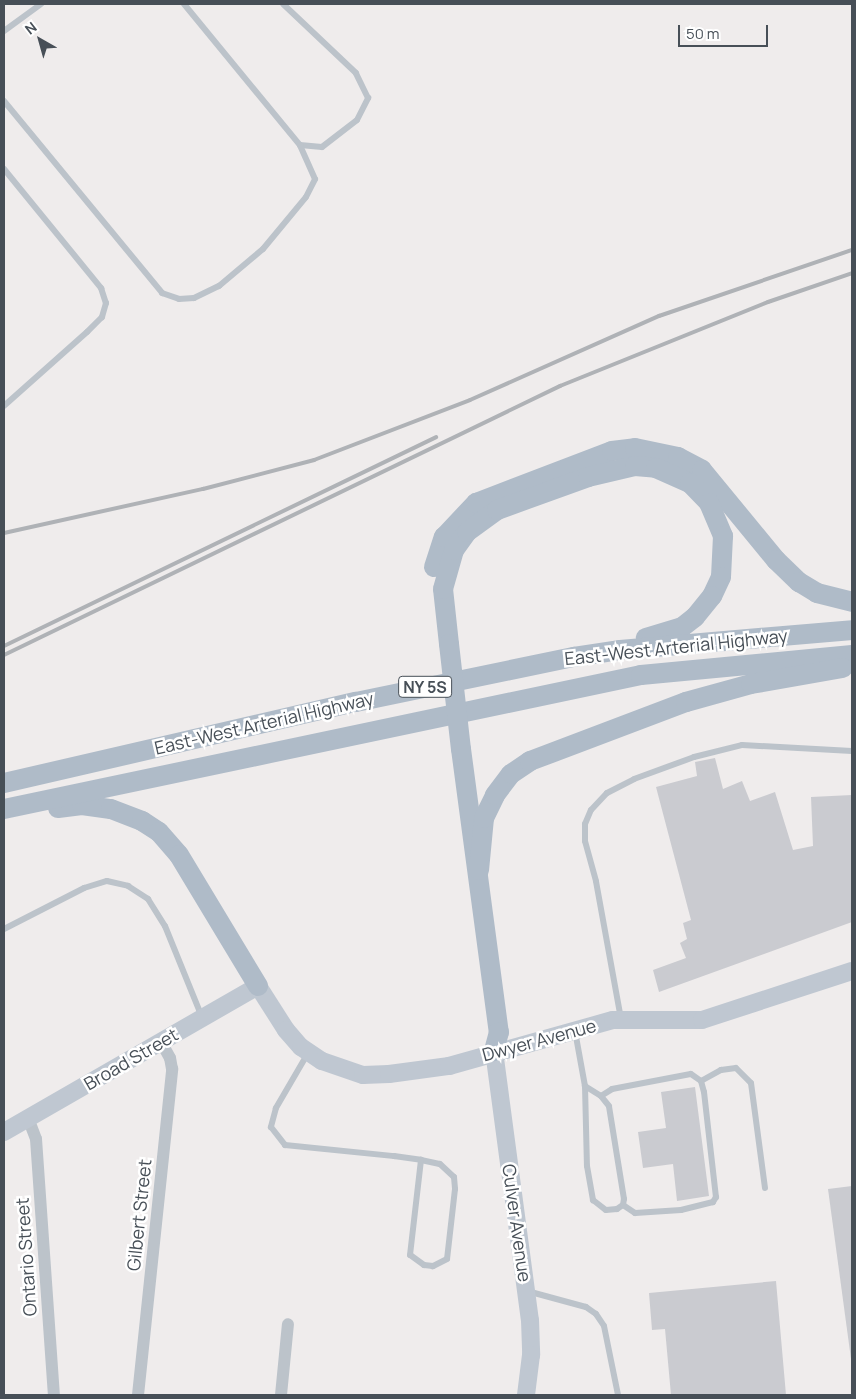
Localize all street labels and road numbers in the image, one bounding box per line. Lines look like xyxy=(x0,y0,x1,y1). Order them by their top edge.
street label: East-West Arterial Highway xyxy=(563,625,789,669)
road number: NY 5S xyxy=(398,674,452,700)
street label: East-West Arterial Highway xyxy=(152,687,376,759)
street label: Dwyer Avenue xyxy=(480,1014,598,1066)
street label: Broad Street xyxy=(80,1023,182,1095)
street label: Gilbert Street xyxy=(122,1158,156,1272)
street label: Culver Avenue xyxy=(498,1163,536,1283)
street label: Ontario Street xyxy=(11,1197,41,1317)

